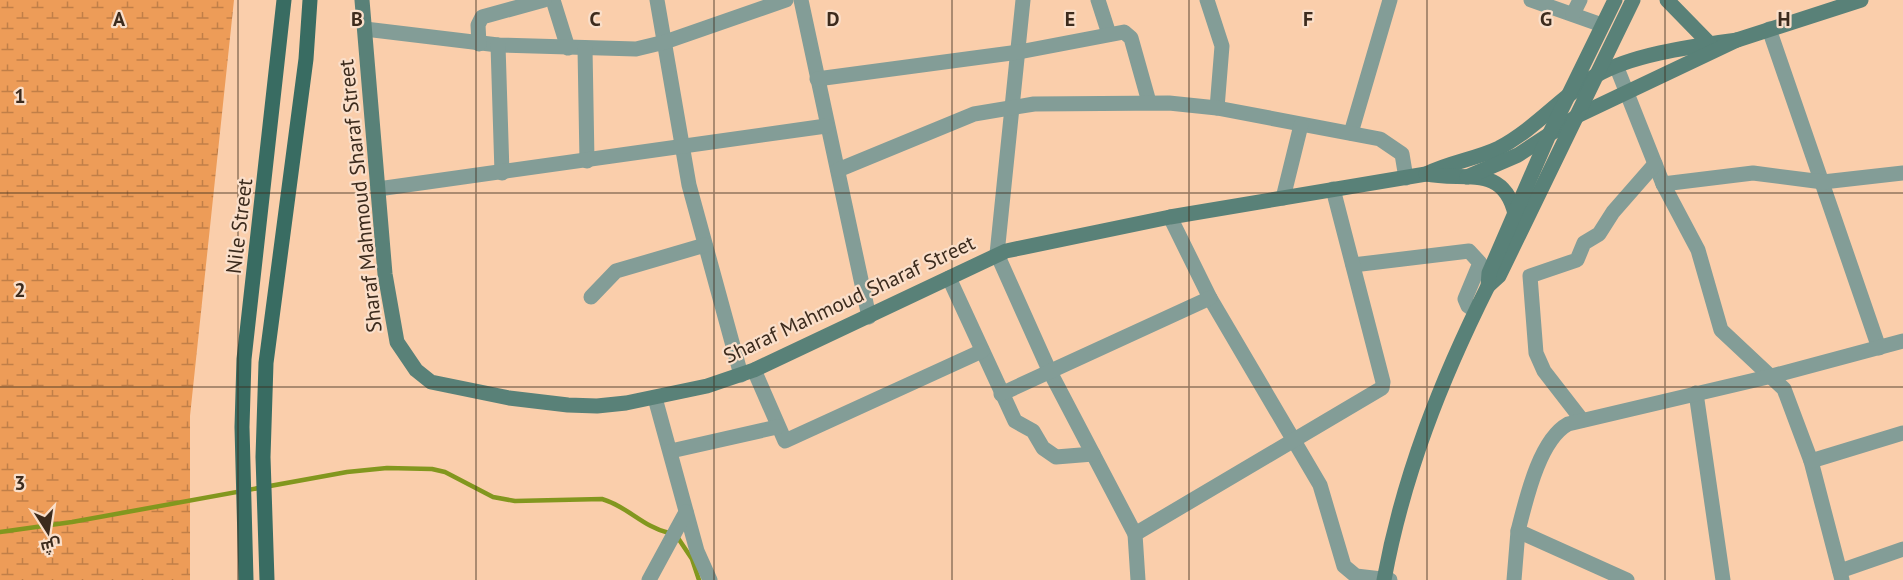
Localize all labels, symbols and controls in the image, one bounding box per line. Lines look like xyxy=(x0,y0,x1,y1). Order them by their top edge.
text: A xyxy=(113,6,126,32)
text: B xyxy=(351,6,363,32)
text: C xyxy=(589,6,601,32)
text: D xyxy=(827,6,840,32)
text: E xyxy=(1065,6,1075,32)
text: F xyxy=(1303,6,1313,32)
text: G xyxy=(1540,6,1552,32)
text: H xyxy=(1777,6,1791,32)
street label: Sharaf Mahmoud Sharaf Street xyxy=(332,58,388,334)
text: 1 xyxy=(14,83,26,109)
street label: Nile Street xyxy=(220,177,258,275)
street label: Sharaf Mahmoud Sharaf Street xyxy=(719,229,979,369)
text: 2 xyxy=(14,277,26,303)
text: 3 xyxy=(14,470,26,496)
north arrow xyxy=(18,502,78,562)
text: ش xyxy=(39,535,63,559)

